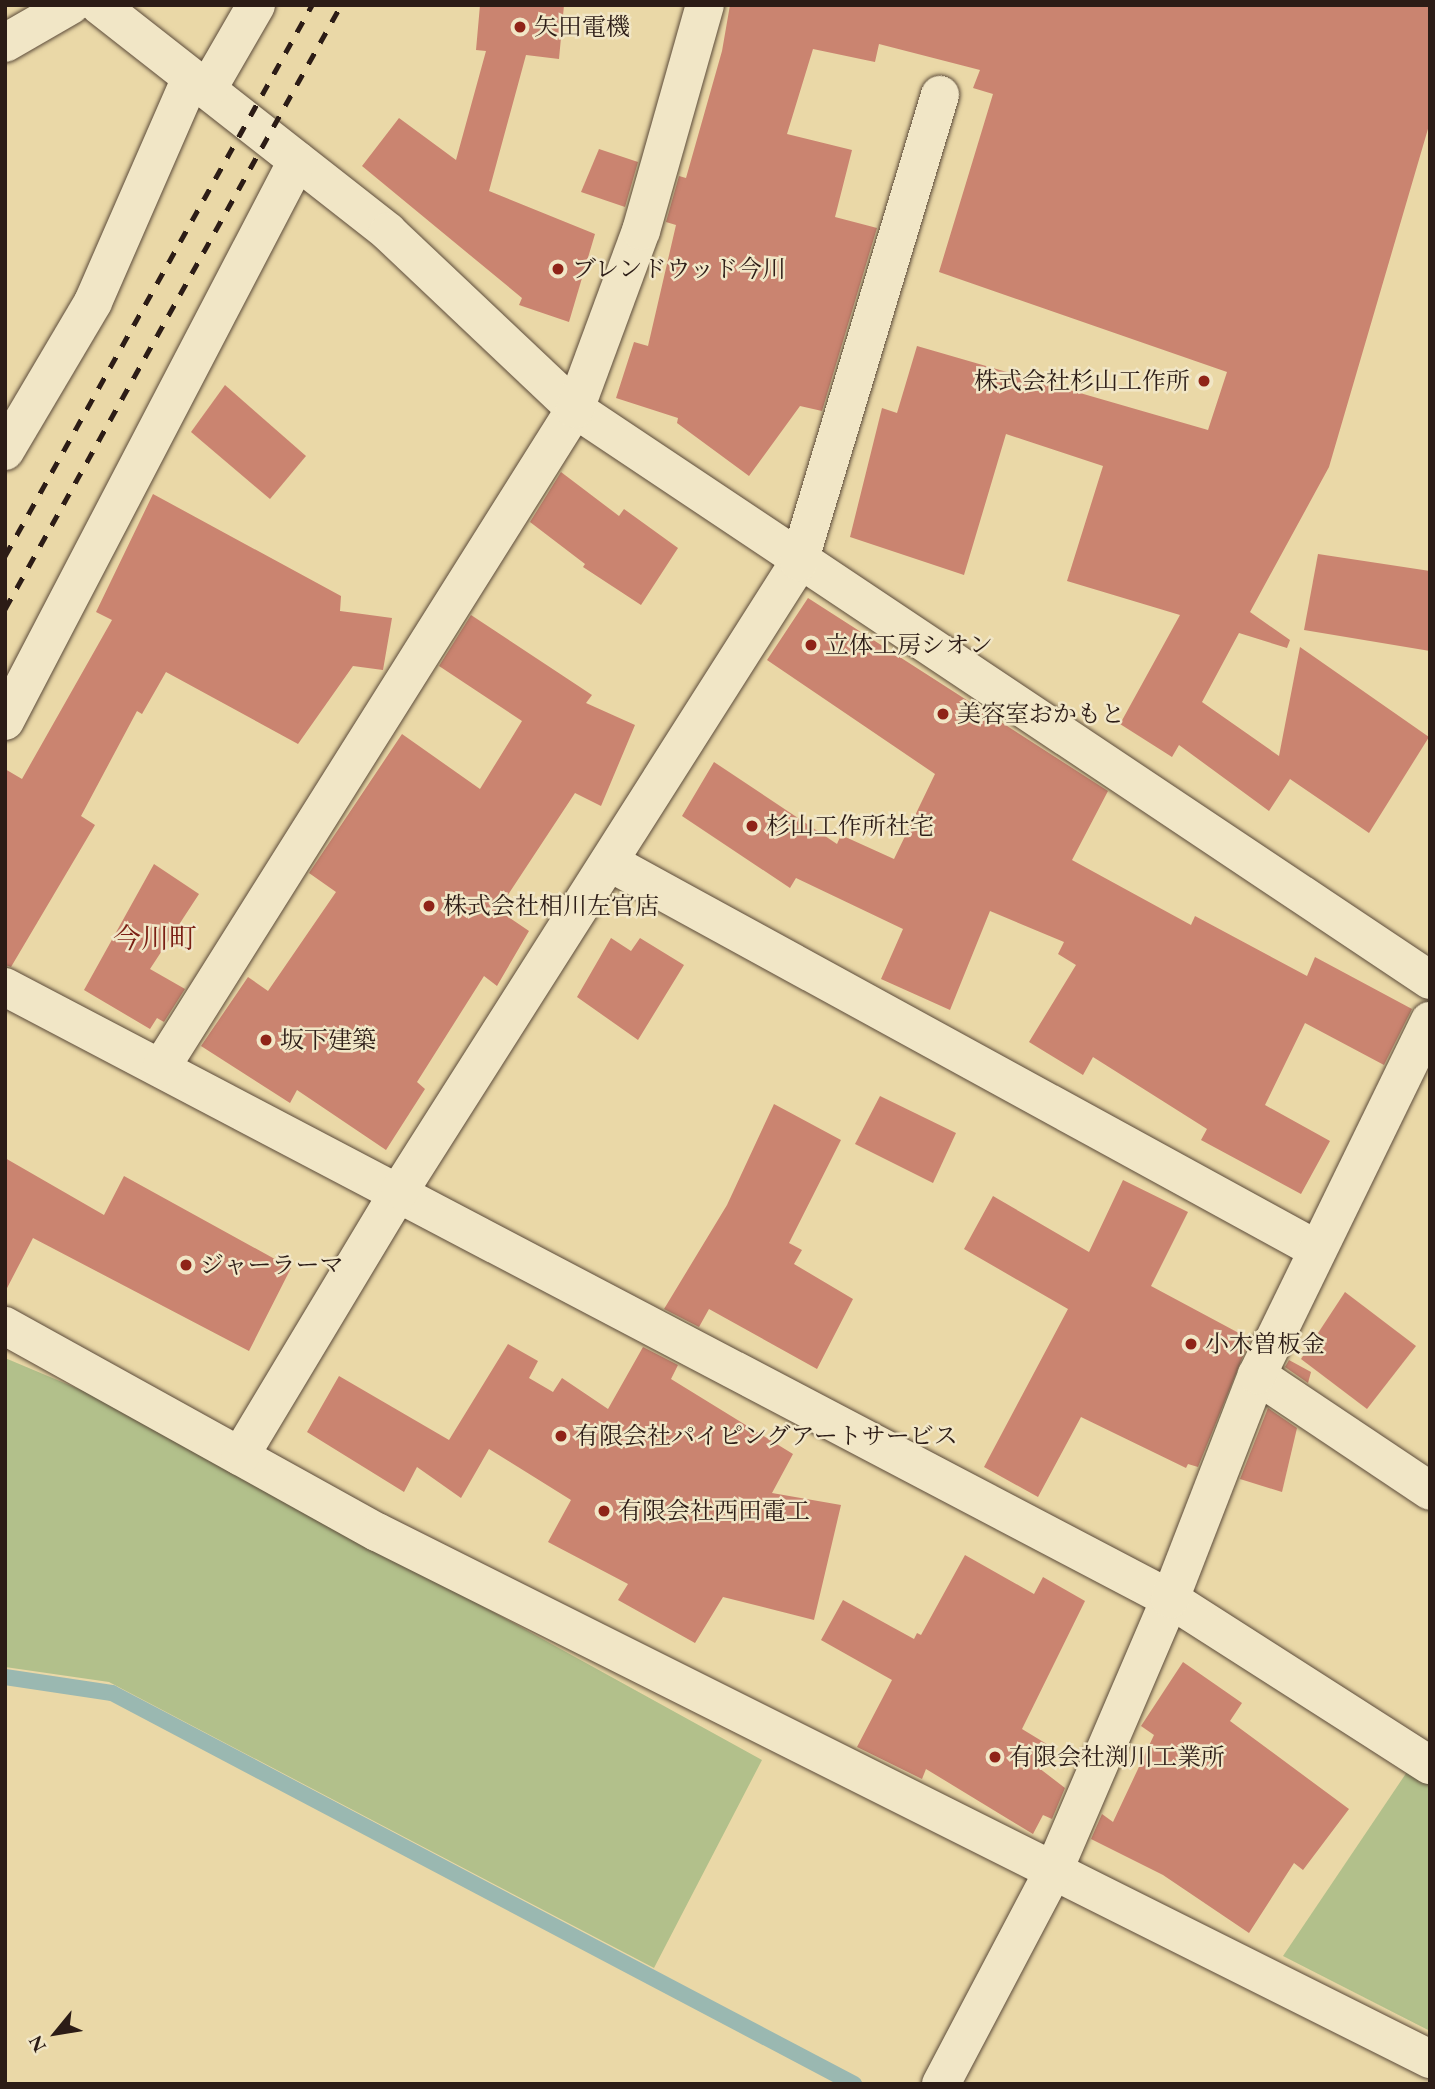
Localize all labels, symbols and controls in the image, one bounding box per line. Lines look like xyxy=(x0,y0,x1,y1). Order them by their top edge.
place label: 矢田電機 xyxy=(534,13,630,41)
marker: 矢田電機 xyxy=(512,19,528,35)
place label: ブレンドウッド今川 xyxy=(572,255,788,283)
marker: ブレンドウッド今川 xyxy=(550,261,566,277)
place label: 株式会社杉山工作所 xyxy=(974,367,1190,395)
marker: 株式会社杉山工作所 xyxy=(1196,373,1212,389)
place label: 立体工房シオン xyxy=(825,631,993,659)
marker: 立体工房シオン xyxy=(803,637,819,653)
place label: 美容室おかもと xyxy=(957,700,1125,728)
marker: 美容室おかもと xyxy=(935,706,951,722)
place label: 杉山工作所社宅 xyxy=(766,812,934,840)
marker: 杉山工作所社宅 xyxy=(744,818,760,834)
place label: 株式会社相川左官店 xyxy=(443,892,659,920)
marker: 株式会社相川左官店 xyxy=(421,898,437,914)
district label: 今川町 xyxy=(113,921,197,955)
place label: 坂下建築 xyxy=(280,1026,376,1054)
marker: 坂下建築 xyxy=(258,1032,274,1048)
place label: ジャーラーマ xyxy=(200,1251,344,1279)
marker: ジャーラーマ xyxy=(178,1257,194,1273)
place label: 小木曽板金 xyxy=(1205,1330,1325,1358)
marker: 小木曽板金 xyxy=(1183,1336,1199,1352)
place label: 有限会社パイピングアートサービス xyxy=(575,1422,958,1450)
marker: 有限会社パイピングアートサービス xyxy=(553,1428,569,1444)
place label: 有限会社西田電工 xyxy=(618,1497,810,1525)
marker: 有限会社西田電工 xyxy=(596,1503,612,1519)
place label: 有限会社渕川工業所 xyxy=(1009,1743,1225,1771)
marker: 有限会社渕川工業所 xyxy=(987,1749,1003,1765)
north arrow xyxy=(21,1998,91,2068)
text: N xyxy=(23,2031,52,2057)

